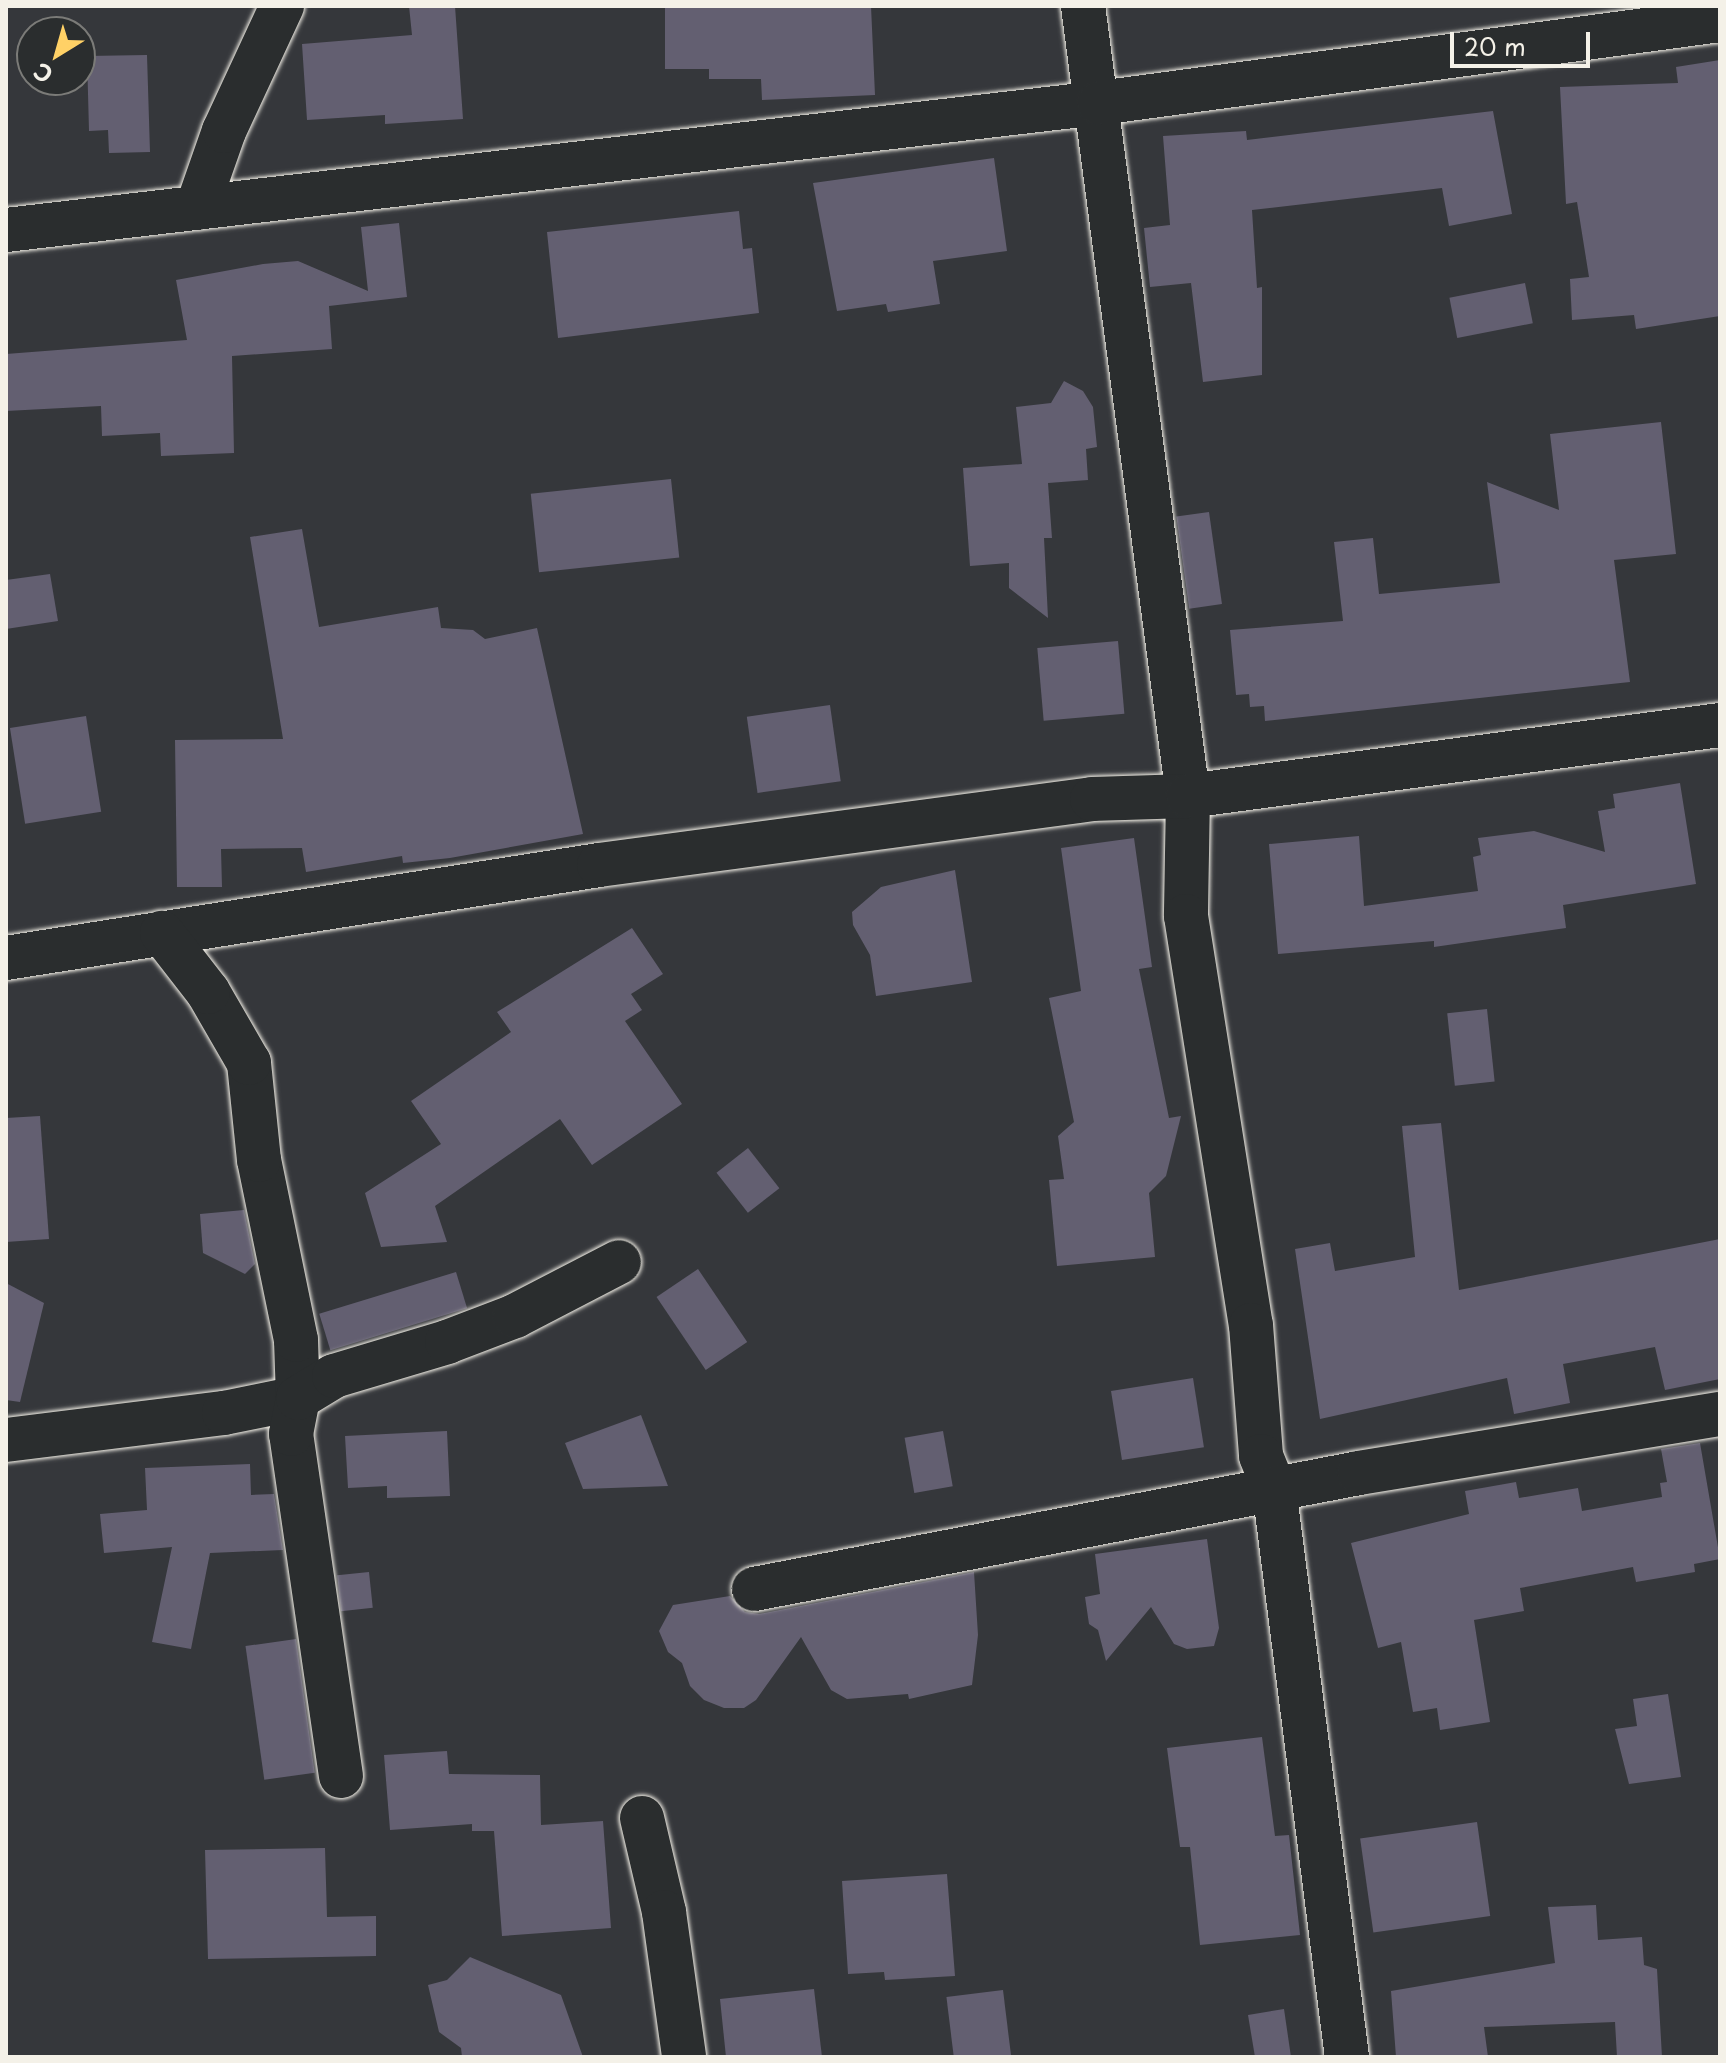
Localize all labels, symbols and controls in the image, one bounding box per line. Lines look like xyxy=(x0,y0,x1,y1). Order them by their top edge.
north arrow xyxy=(16,16,96,96)
scale bar xyxy=(1454,16,1594,66)
text: 20 m xyxy=(1464,28,1526,64)
text: С xyxy=(26,56,59,92)

